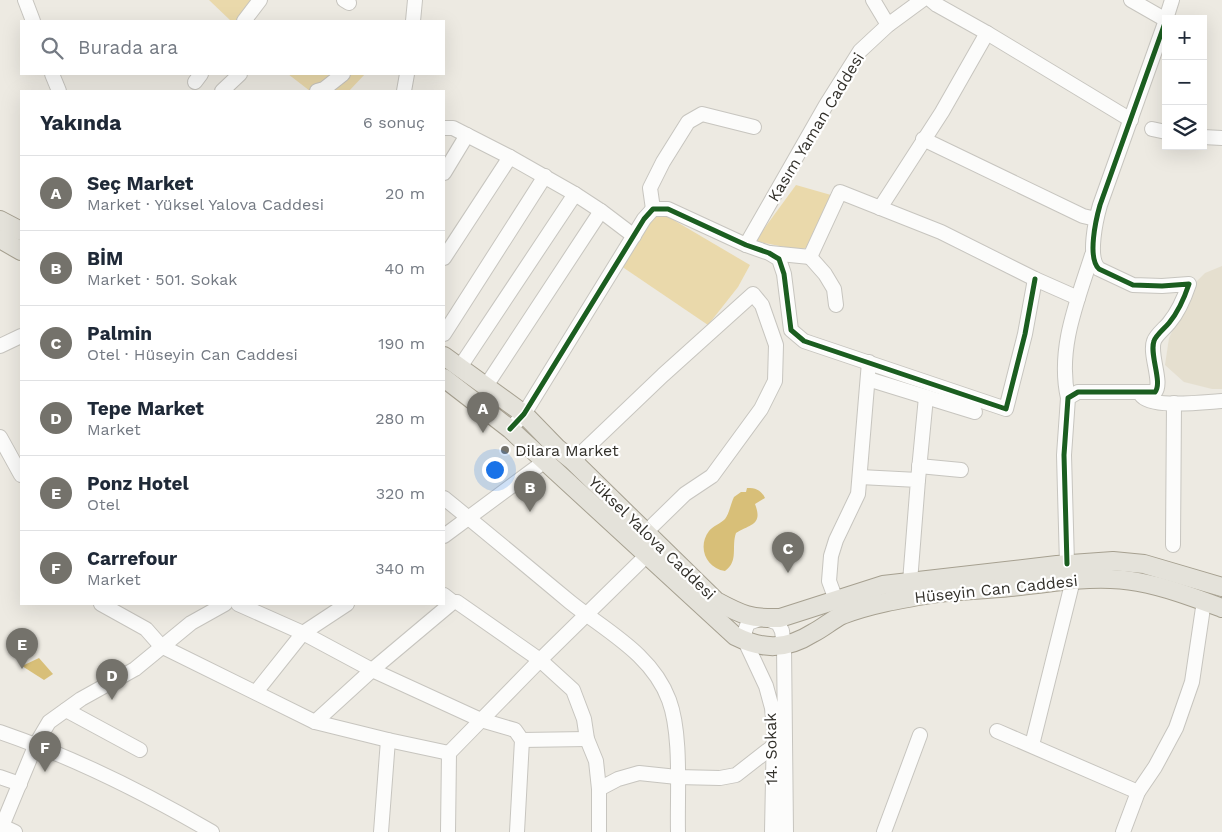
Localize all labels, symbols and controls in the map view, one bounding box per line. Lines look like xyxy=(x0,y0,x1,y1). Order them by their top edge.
map controls xyxy=(1162,15,1207,150)
button: + xyxy=(1162,15,1207,60)
search box xyxy=(20,20,445,75)
icon: search xyxy=(38,34,66,62)
text: Burada ara xyxy=(78,36,178,59)
street label: Kasım Yaman Caddesi xyxy=(764,49,868,205)
button: − xyxy=(1162,60,1207,105)
button: layers xyxy=(1162,105,1207,150)
text: Yakında xyxy=(40,110,121,135)
text: 6 sonuç xyxy=(363,113,425,132)
text: Seç Market xyxy=(87,172,193,195)
text: A xyxy=(51,184,61,203)
text: 20 m xyxy=(385,184,425,203)
text: Market · Yüksel Yalova Caddesi xyxy=(87,195,324,214)
text: BİM xyxy=(87,247,123,270)
text: B xyxy=(51,259,61,278)
text: 40 m xyxy=(385,259,425,278)
text: Market · 501. Sokak xyxy=(87,270,237,289)
text: Palmin xyxy=(87,322,152,345)
text: C xyxy=(51,334,61,353)
text: 190 m xyxy=(378,334,425,353)
text: Otel · Hüseyin Can Caddesi xyxy=(87,345,298,364)
pin: A xyxy=(467,392,499,433)
text: Tepe Market xyxy=(87,397,204,420)
text: D xyxy=(50,409,62,428)
text: 280 m xyxy=(375,409,425,428)
text: Market xyxy=(87,420,141,439)
place label: Dilara Market xyxy=(515,441,619,460)
marker: Dilara Market xyxy=(499,444,511,456)
your location xyxy=(482,457,508,483)
pin: B xyxy=(514,471,546,512)
text: Ponz Hotel xyxy=(87,472,189,495)
street label: Yüksel Yalova Caddesi xyxy=(584,472,720,604)
text: E xyxy=(51,484,61,503)
text: 320 m xyxy=(376,484,425,503)
text: Otel xyxy=(87,495,120,514)
pin: C xyxy=(772,532,804,573)
text: Carrefour xyxy=(87,547,177,570)
text: F xyxy=(51,559,61,578)
text: 340 m xyxy=(375,559,425,578)
text: Market xyxy=(87,570,141,589)
street label: Hüseyin Can Caddesi xyxy=(913,571,1079,607)
pin: E xyxy=(6,628,38,669)
pin: D xyxy=(96,659,128,700)
street label: 14. Sokak xyxy=(761,713,781,785)
pin: F xyxy=(29,731,61,772)

